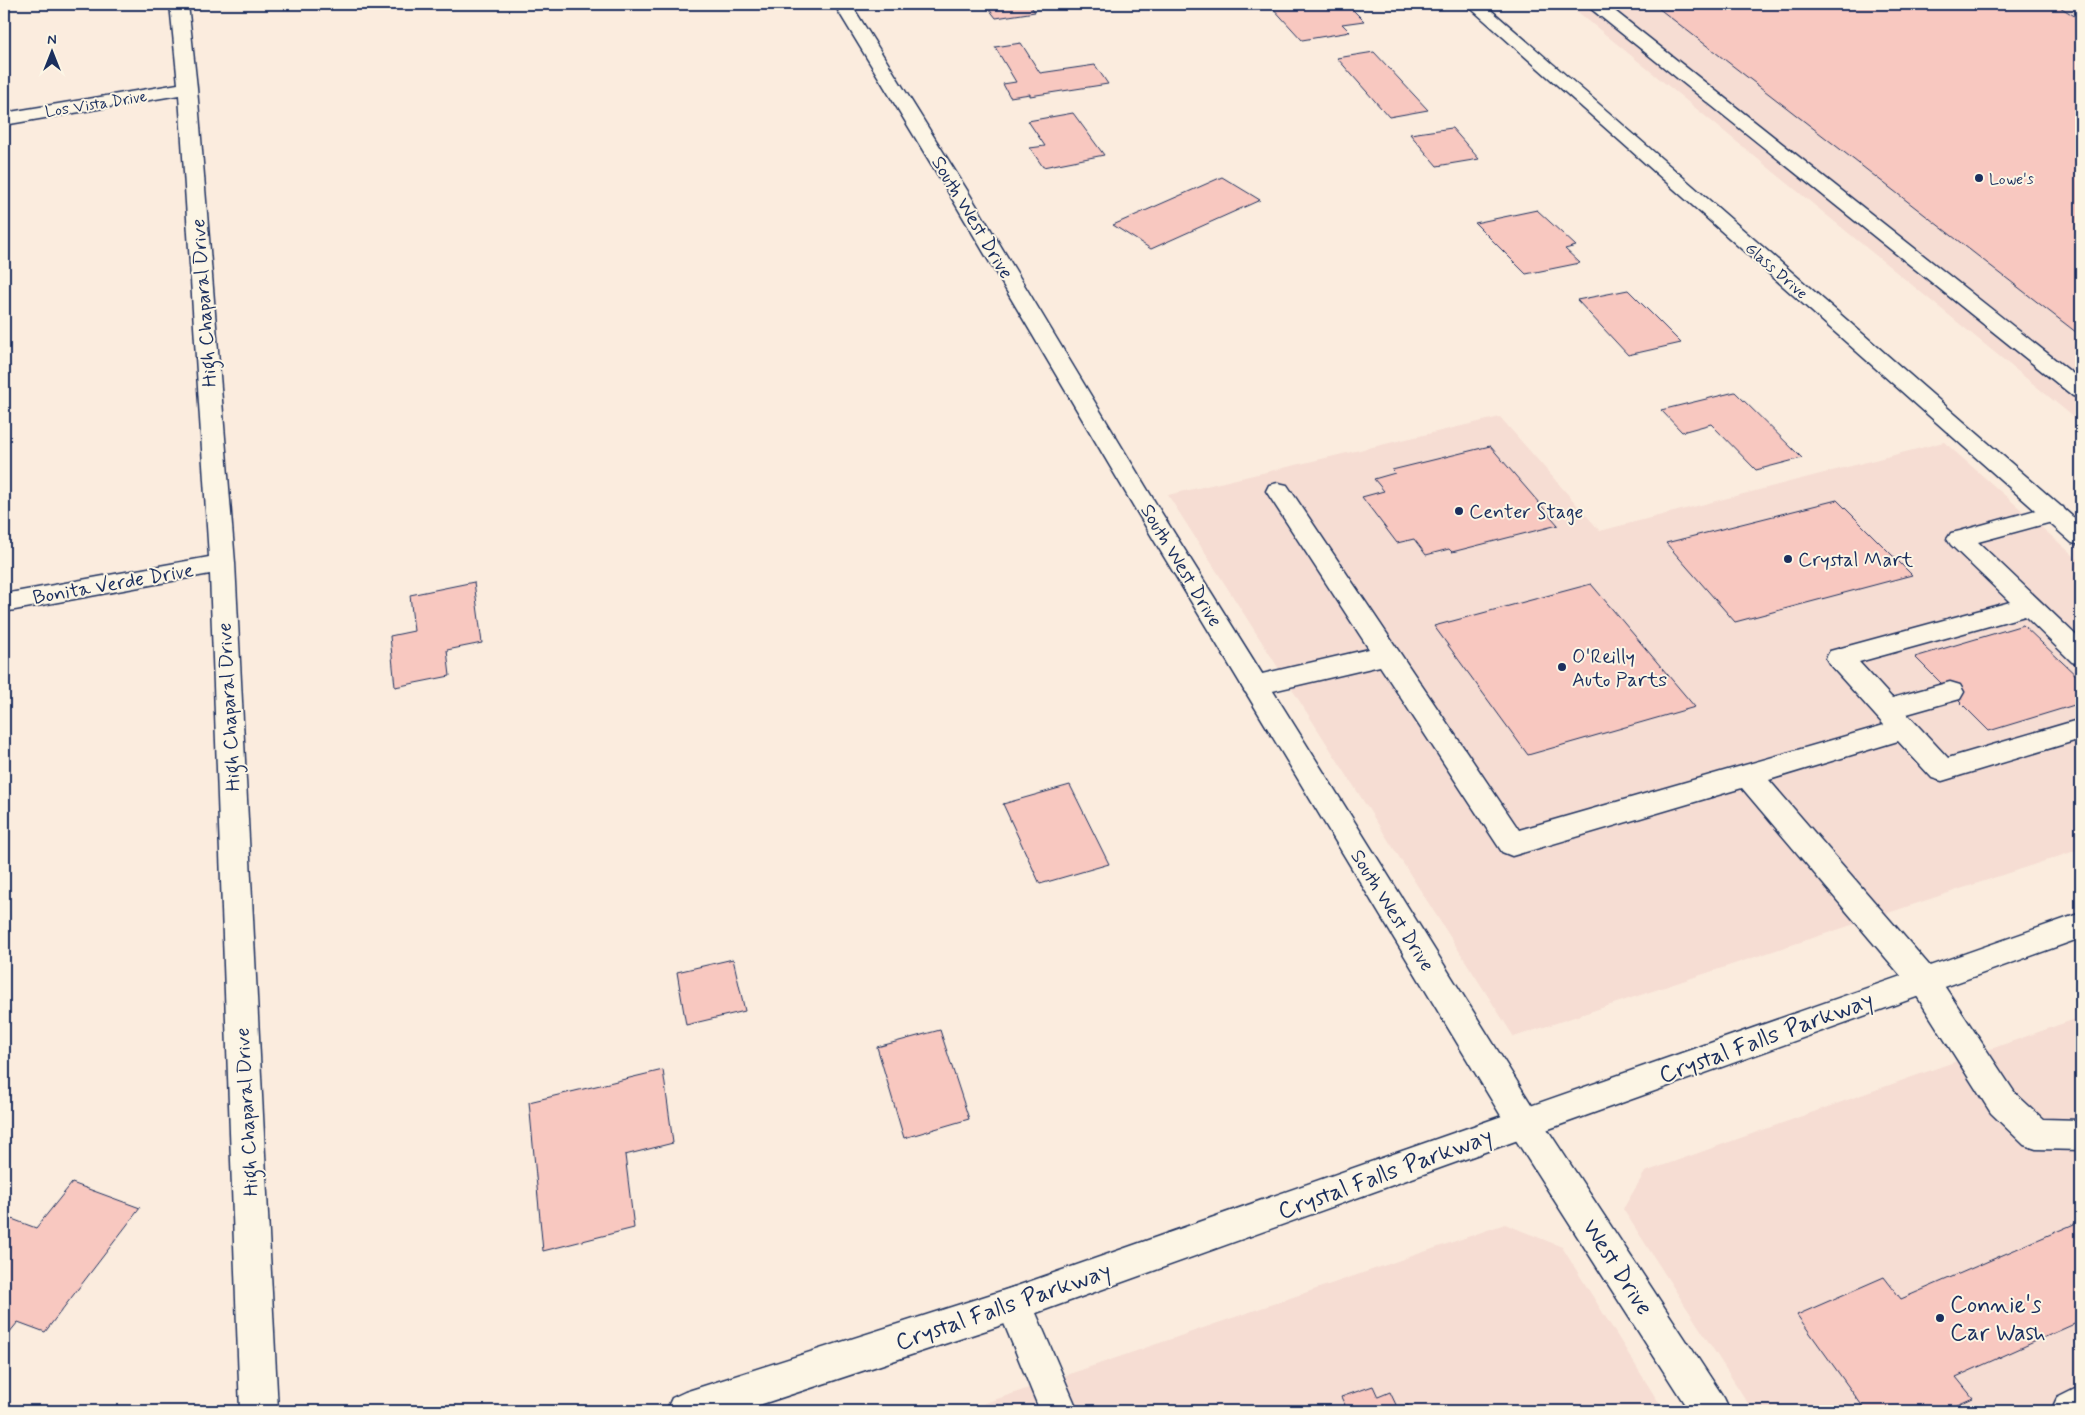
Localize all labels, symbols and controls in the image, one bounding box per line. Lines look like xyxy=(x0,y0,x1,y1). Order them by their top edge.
north arrow xyxy=(28,28,78,78)
text: N xyxy=(47,31,57,49)
street label: Los Vista Drive xyxy=(44,86,149,123)
street label: South West Drive xyxy=(924,151,1019,284)
place label: Lowe's xyxy=(1989,169,2034,190)
marker: Lowe's xyxy=(1973,172,1985,184)
street label: High Chaparal Drive xyxy=(185,218,226,388)
street label: Glass Drive xyxy=(1740,238,1812,304)
street label: South West Drive xyxy=(1133,499,1228,632)
place label: Center Stage xyxy=(1469,499,1584,526)
marker: Center Stage xyxy=(1453,505,1465,517)
place label: Crystal Mart xyxy=(1798,547,1914,574)
marker: Crystal Mart xyxy=(1782,553,1794,565)
street label: Bonita Verde Drive xyxy=(31,557,196,612)
street label: High Chaparal Drive xyxy=(212,622,249,792)
place label: O'Reilly Auto Parts xyxy=(1572,644,1667,694)
marker: O'Reilly Auto Parts xyxy=(1556,661,1568,673)
street label: South West Drive xyxy=(1343,845,1440,977)
street label: Crystal Falls Parkway xyxy=(1655,985,1878,1092)
street label: High Chaparal Drive xyxy=(230,1027,267,1197)
street label: Crystal Falls Parkway xyxy=(1274,1121,1497,1228)
street label: West Drive xyxy=(1574,1214,1659,1322)
street label: Crystal Falls Parkway xyxy=(892,1256,1115,1359)
place label: Connie's Car Wash xyxy=(1950,1290,2046,1349)
marker: Connie's Car Wash xyxy=(1934,1312,1946,1324)

